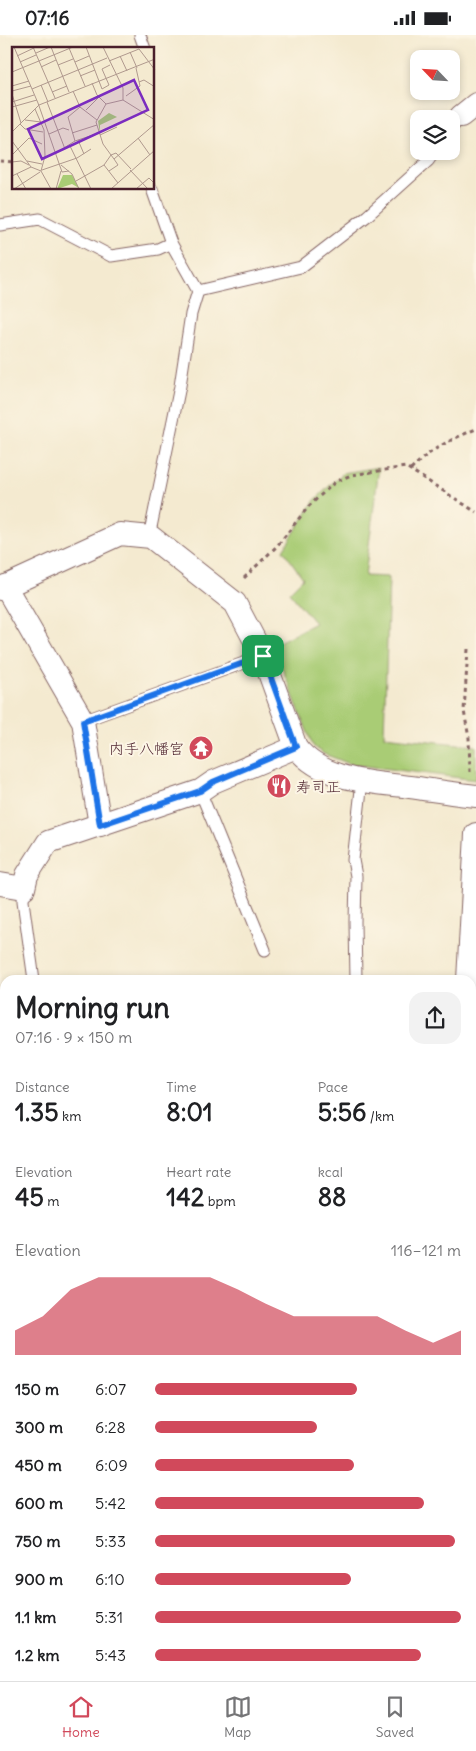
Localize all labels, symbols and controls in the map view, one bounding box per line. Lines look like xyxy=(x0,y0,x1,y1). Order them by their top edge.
text: 07:16 xyxy=(25,6,69,30)
inset map xyxy=(12,47,155,190)
north arrow xyxy=(410,50,460,100)
map controls xyxy=(410,50,460,160)
button: layers xyxy=(410,110,460,160)
pin xyxy=(242,635,284,677)
icon: arrive xyxy=(249,642,277,670)
temple icon: 内手八幡宮 xyxy=(188,735,214,761)
place label: 内手八幡宮 xyxy=(109,739,184,758)
restaurant icon: 寿司正 xyxy=(266,773,292,799)
place label: 寿司正 xyxy=(296,777,341,796)
text: Morning run xyxy=(15,990,170,1026)
button: share xyxy=(409,992,461,1044)
text: 07:16 · 9 × 150 m xyxy=(15,1027,132,1047)
text: Distance xyxy=(15,1078,70,1096)
text: Time xyxy=(166,1078,197,1096)
text: Pace xyxy=(318,1078,348,1096)
text: 1.35 xyxy=(15,1096,59,1128)
text: 8:01 xyxy=(166,1096,213,1128)
text: 5:56 xyxy=(318,1096,366,1128)
text: km xyxy=(59,1107,81,1125)
text: /km xyxy=(366,1107,394,1125)
text: Elevation xyxy=(15,1163,72,1181)
text: Heart rate xyxy=(166,1163,231,1181)
text: kcal xyxy=(318,1163,343,1181)
text: 45 xyxy=(15,1181,44,1213)
text: 142 xyxy=(166,1181,204,1213)
text: 88 xyxy=(318,1181,346,1213)
text: m xyxy=(44,1192,59,1210)
text: bpm xyxy=(204,1192,236,1210)
text: Elevation xyxy=(15,1240,81,1260)
text: 116–121 m xyxy=(391,1240,461,1260)
text: 150 m xyxy=(15,1379,59,1399)
text: 6:07 xyxy=(95,1379,126,1399)
text: 300 m xyxy=(15,1417,63,1437)
text: 6:28 xyxy=(95,1417,126,1437)
text: 450 m xyxy=(15,1455,62,1475)
text: 6:09 xyxy=(95,1455,128,1475)
text: 600 m xyxy=(15,1493,63,1513)
text: 5:42 xyxy=(95,1493,126,1513)
text: 750 m xyxy=(15,1531,60,1551)
text: 5:33 xyxy=(95,1531,126,1551)
text: 900 m xyxy=(15,1569,63,1589)
text: 6:10 xyxy=(95,1569,125,1589)
text: 1.1 km xyxy=(15,1607,56,1627)
text: 5:31 xyxy=(95,1607,123,1627)
text: 1.2 km xyxy=(15,1645,59,1665)
text: 5:43 xyxy=(95,1645,126,1665)
tab: Home xyxy=(62,1693,100,1741)
tab: Map xyxy=(224,1693,252,1741)
tab: Saved xyxy=(376,1693,414,1741)

